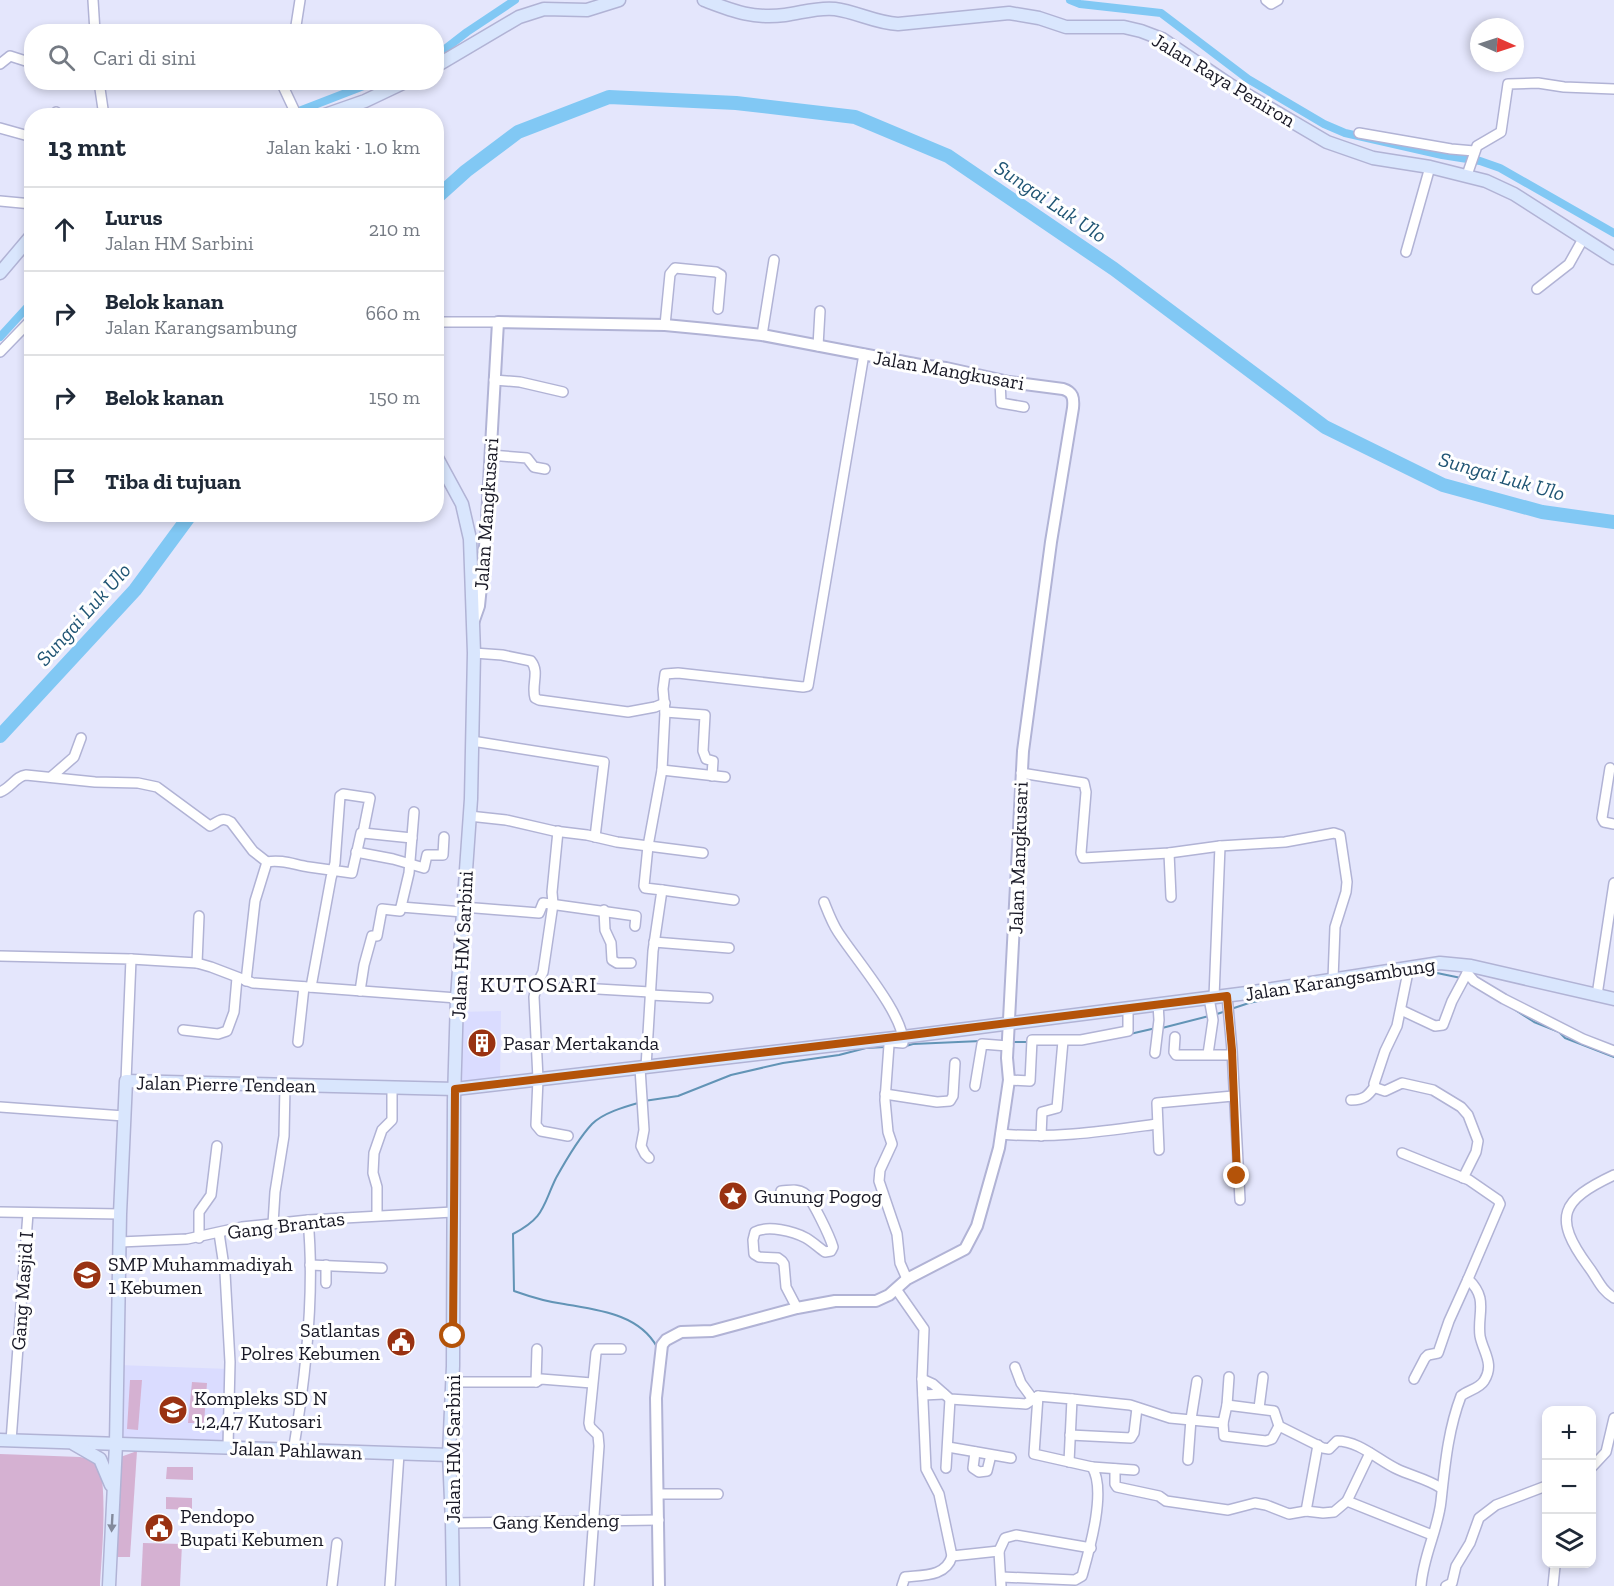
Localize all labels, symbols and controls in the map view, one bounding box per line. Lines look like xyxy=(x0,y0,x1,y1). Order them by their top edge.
north arrow xyxy=(1470,18,1524,72)
search box xyxy=(24,24,444,90)
street label: Jalan Raya Peniron xyxy=(1148,28,1300,132)
icon: search xyxy=(45,41,78,74)
text: Cari di sini xyxy=(93,44,196,71)
text: 13 mnt xyxy=(48,131,126,163)
text: Jalan kaki · 1.0 km xyxy=(266,135,420,159)
water label: Sungai Luk Ulo xyxy=(990,154,1112,248)
text: Lurus xyxy=(105,204,163,231)
icon: ahead xyxy=(48,213,81,246)
text: 210 m xyxy=(369,217,420,241)
text: Jalan HM Sarbini xyxy=(105,231,254,255)
text: Belok kanan xyxy=(105,288,224,315)
icon: right xyxy=(48,297,81,330)
text: 660 m xyxy=(365,301,420,325)
text: Jalan Karangsambung xyxy=(105,315,297,339)
street label: Jalan Mangkusari xyxy=(872,345,1027,395)
icon: right xyxy=(48,381,81,414)
text: Belok kanan xyxy=(105,384,224,411)
text: 150 m xyxy=(369,385,420,409)
street label: Jalan Mangkusari xyxy=(469,437,503,591)
water label: Sungai Luk Ulo xyxy=(1436,446,1568,506)
icon: arrive xyxy=(48,465,81,498)
text: Tiba di tujuan xyxy=(105,468,241,495)
water label: Sungai Luk Ulo xyxy=(30,557,136,671)
street label: Jalan Mangkusari xyxy=(1003,781,1033,935)
street label: Jalan HM Sarbini xyxy=(446,870,478,1020)
street label: Jalan Karangsambung xyxy=(1243,952,1437,1006)
district label: KUTOSARI xyxy=(480,971,598,998)
building icon: Pasar Mertakanda xyxy=(466,1027,498,1059)
place label: Pasar Mertakanda xyxy=(503,1031,660,1055)
street label: Jalan Pierre Tendean xyxy=(136,1070,317,1098)
route end xyxy=(1223,1162,1249,1188)
place icon: Gunung Pogog xyxy=(717,1180,749,1212)
place label: Gunung Pogog xyxy=(754,1184,882,1208)
street label: Gang Brantas xyxy=(226,1206,346,1244)
street label: Gang Masjid I xyxy=(6,1231,38,1351)
place label: SMP Muhammadiyah 1 Kebumen xyxy=(108,1252,294,1299)
school or university icon: SMP Muhammadiyah 1 Kebumen xyxy=(71,1259,103,1291)
place label: Satlantas Polres Kebumen xyxy=(240,1318,381,1365)
route start xyxy=(439,1322,465,1348)
public building icon: Satlantas Polres Kebumen xyxy=(385,1326,417,1358)
street label: Jalan HM Sarbini xyxy=(441,1374,465,1523)
place label: Kompleks SD N 1,2,4,7 Kutosari xyxy=(194,1386,328,1433)
school or university icon: Kompleks SD N 1,2,4,7 Kutosari xyxy=(157,1394,189,1426)
map controls xyxy=(1542,1406,1596,1568)
button: + xyxy=(1542,1406,1596,1460)
street label: Jalan Pahlawan xyxy=(229,1436,363,1464)
button: − xyxy=(1542,1460,1596,1514)
place label: Pendopo Bupati Kebumen xyxy=(180,1504,324,1551)
street label: Gang Kendeng xyxy=(493,1508,620,1534)
public building icon: Pendopo Bupati Kebumen xyxy=(143,1512,175,1544)
one-way arrow xyxy=(107,1514,116,1533)
button: layers xyxy=(1542,1514,1596,1568)

